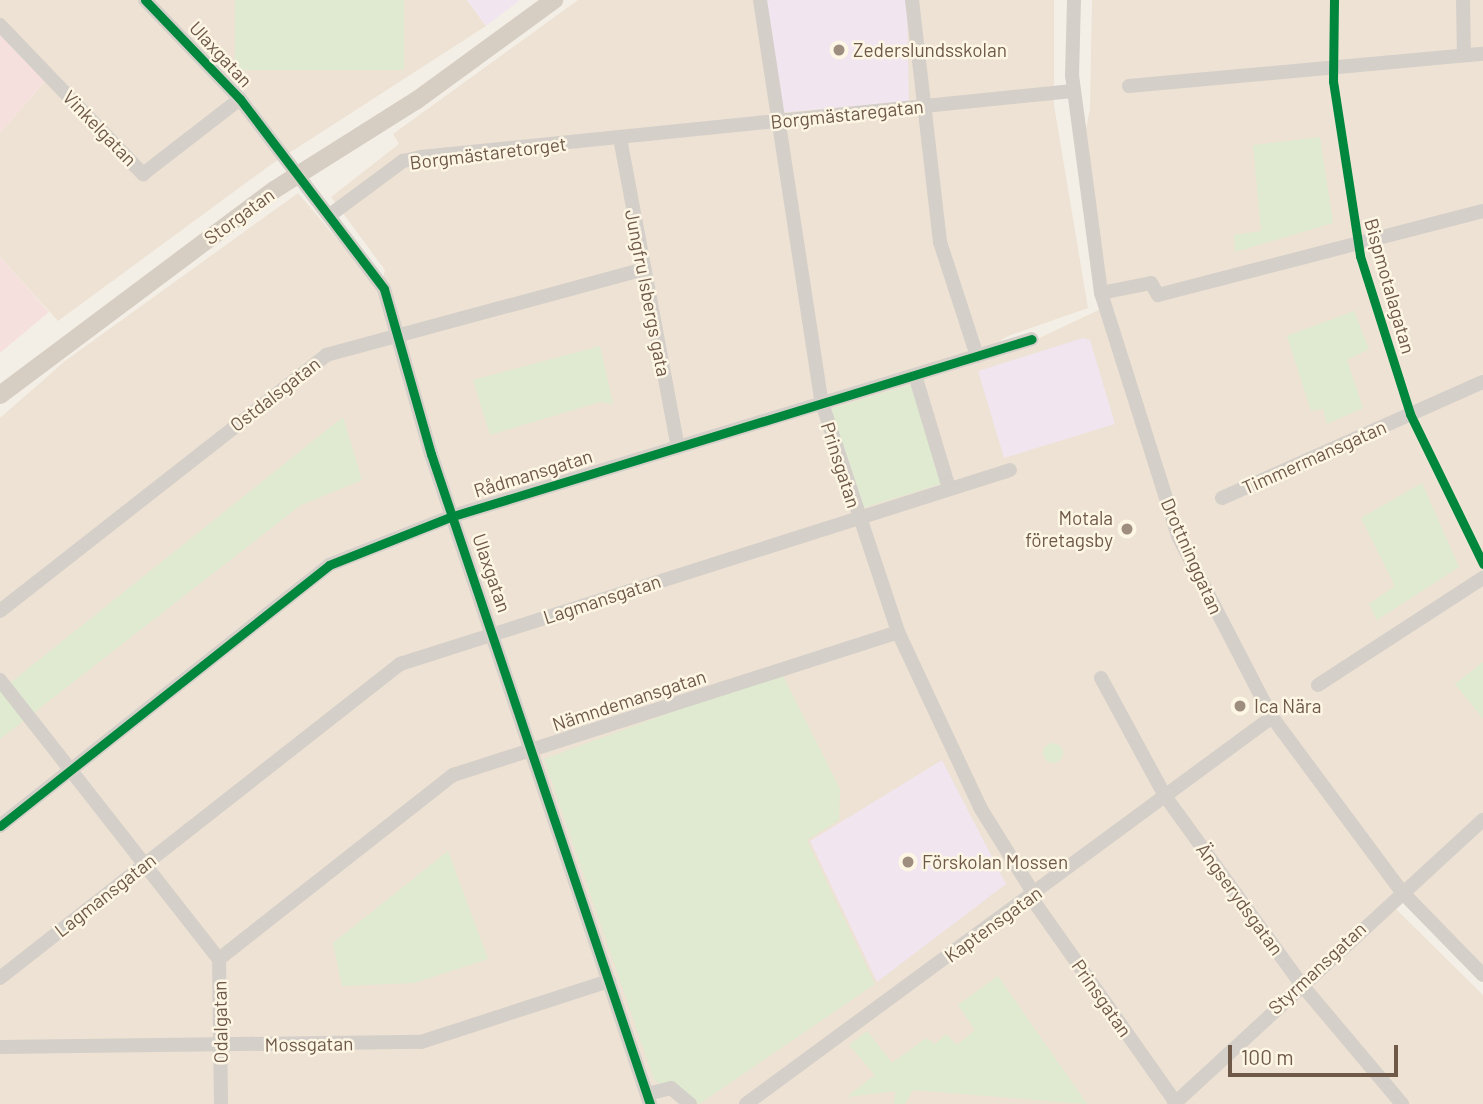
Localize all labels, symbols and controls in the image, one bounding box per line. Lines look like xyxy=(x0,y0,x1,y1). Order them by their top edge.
street label: Ulaxgatan xyxy=(185,16,257,92)
place label: Zederslundsskolan xyxy=(853,39,1007,61)
marker: Zederslundsskolan xyxy=(831,42,847,58)
street label: Vinkelgatan xyxy=(58,85,142,171)
street label: Borgmästaregatan xyxy=(769,95,925,133)
street label: Borgmästaretorget xyxy=(408,132,568,174)
street label: Storgatan xyxy=(199,183,279,249)
street label: Jungfru Isbergs gata xyxy=(621,208,675,378)
street label: Bispmotalagatan xyxy=(1360,216,1420,356)
street label: Ostdalsgatan xyxy=(225,352,325,436)
street label: Timmermansgatan xyxy=(1238,415,1390,499)
street label: Prinsgatan xyxy=(816,419,866,511)
street label: Rådmansgatan xyxy=(471,444,595,502)
street label: Drottninggatan xyxy=(1156,494,1228,618)
place label: Motala företagsby xyxy=(1025,507,1113,551)
marker: Motala företagsby xyxy=(1119,521,1135,537)
street label: Ulaxgatan xyxy=(468,531,516,615)
street label: Lagmansgatan xyxy=(540,569,664,629)
street label: Nämndemansgatan xyxy=(549,664,709,736)
place label: Ica Nära xyxy=(1254,695,1321,717)
marker: Ica Nära xyxy=(1232,698,1248,714)
street label: Ängserydsgatan xyxy=(1192,838,1288,960)
street label: Lagmansgatan xyxy=(50,848,160,942)
place label: Förskolan Mossen xyxy=(922,851,1068,873)
marker: Förskolan Mossen xyxy=(900,854,916,870)
street label: Kaptensgatan xyxy=(940,881,1046,967)
street label: Styrmansgatan xyxy=(1263,917,1371,1019)
street label: Prinsgatan xyxy=(1067,955,1137,1041)
street label: Odalgatan xyxy=(208,980,232,1064)
scale bar xyxy=(1231,1030,1401,1074)
street label: Mossgatan xyxy=(265,1032,353,1056)
text: 100 m xyxy=(1241,1044,1294,1069)

